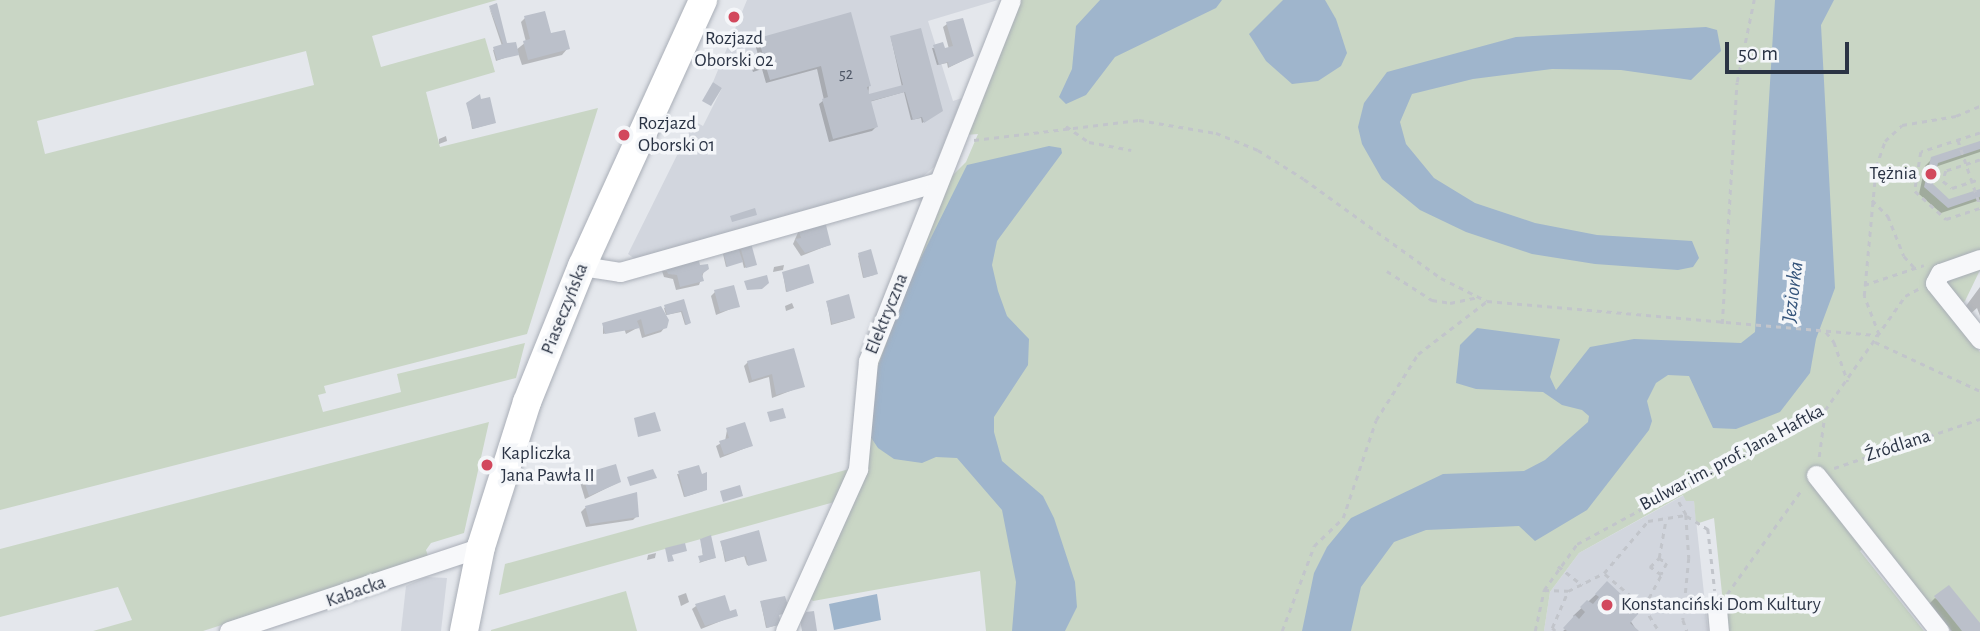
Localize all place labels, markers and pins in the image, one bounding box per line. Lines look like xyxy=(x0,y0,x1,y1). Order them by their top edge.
marker: Rozjazd Oborski 02 xyxy=(726,9,742,25)
place label: Rozjazd Oborski 02 xyxy=(694,28,774,72)
place label: Rozjazd Oborski 01 xyxy=(638,113,715,157)
marker: Rozjazd Oborski 01 xyxy=(616,127,632,143)
place label: Tężnia xyxy=(1869,163,1917,185)
marker: Tężnia xyxy=(1923,166,1939,182)
place label: Kapliczka Jana Pawła II xyxy=(501,443,595,487)
marker: Kapliczka Jana Pawła II xyxy=(479,457,495,473)
place label: Konstanciński Dom Kultury xyxy=(1621,594,1821,616)
marker: Konstanciński Dom Kultury xyxy=(1599,597,1615,613)

